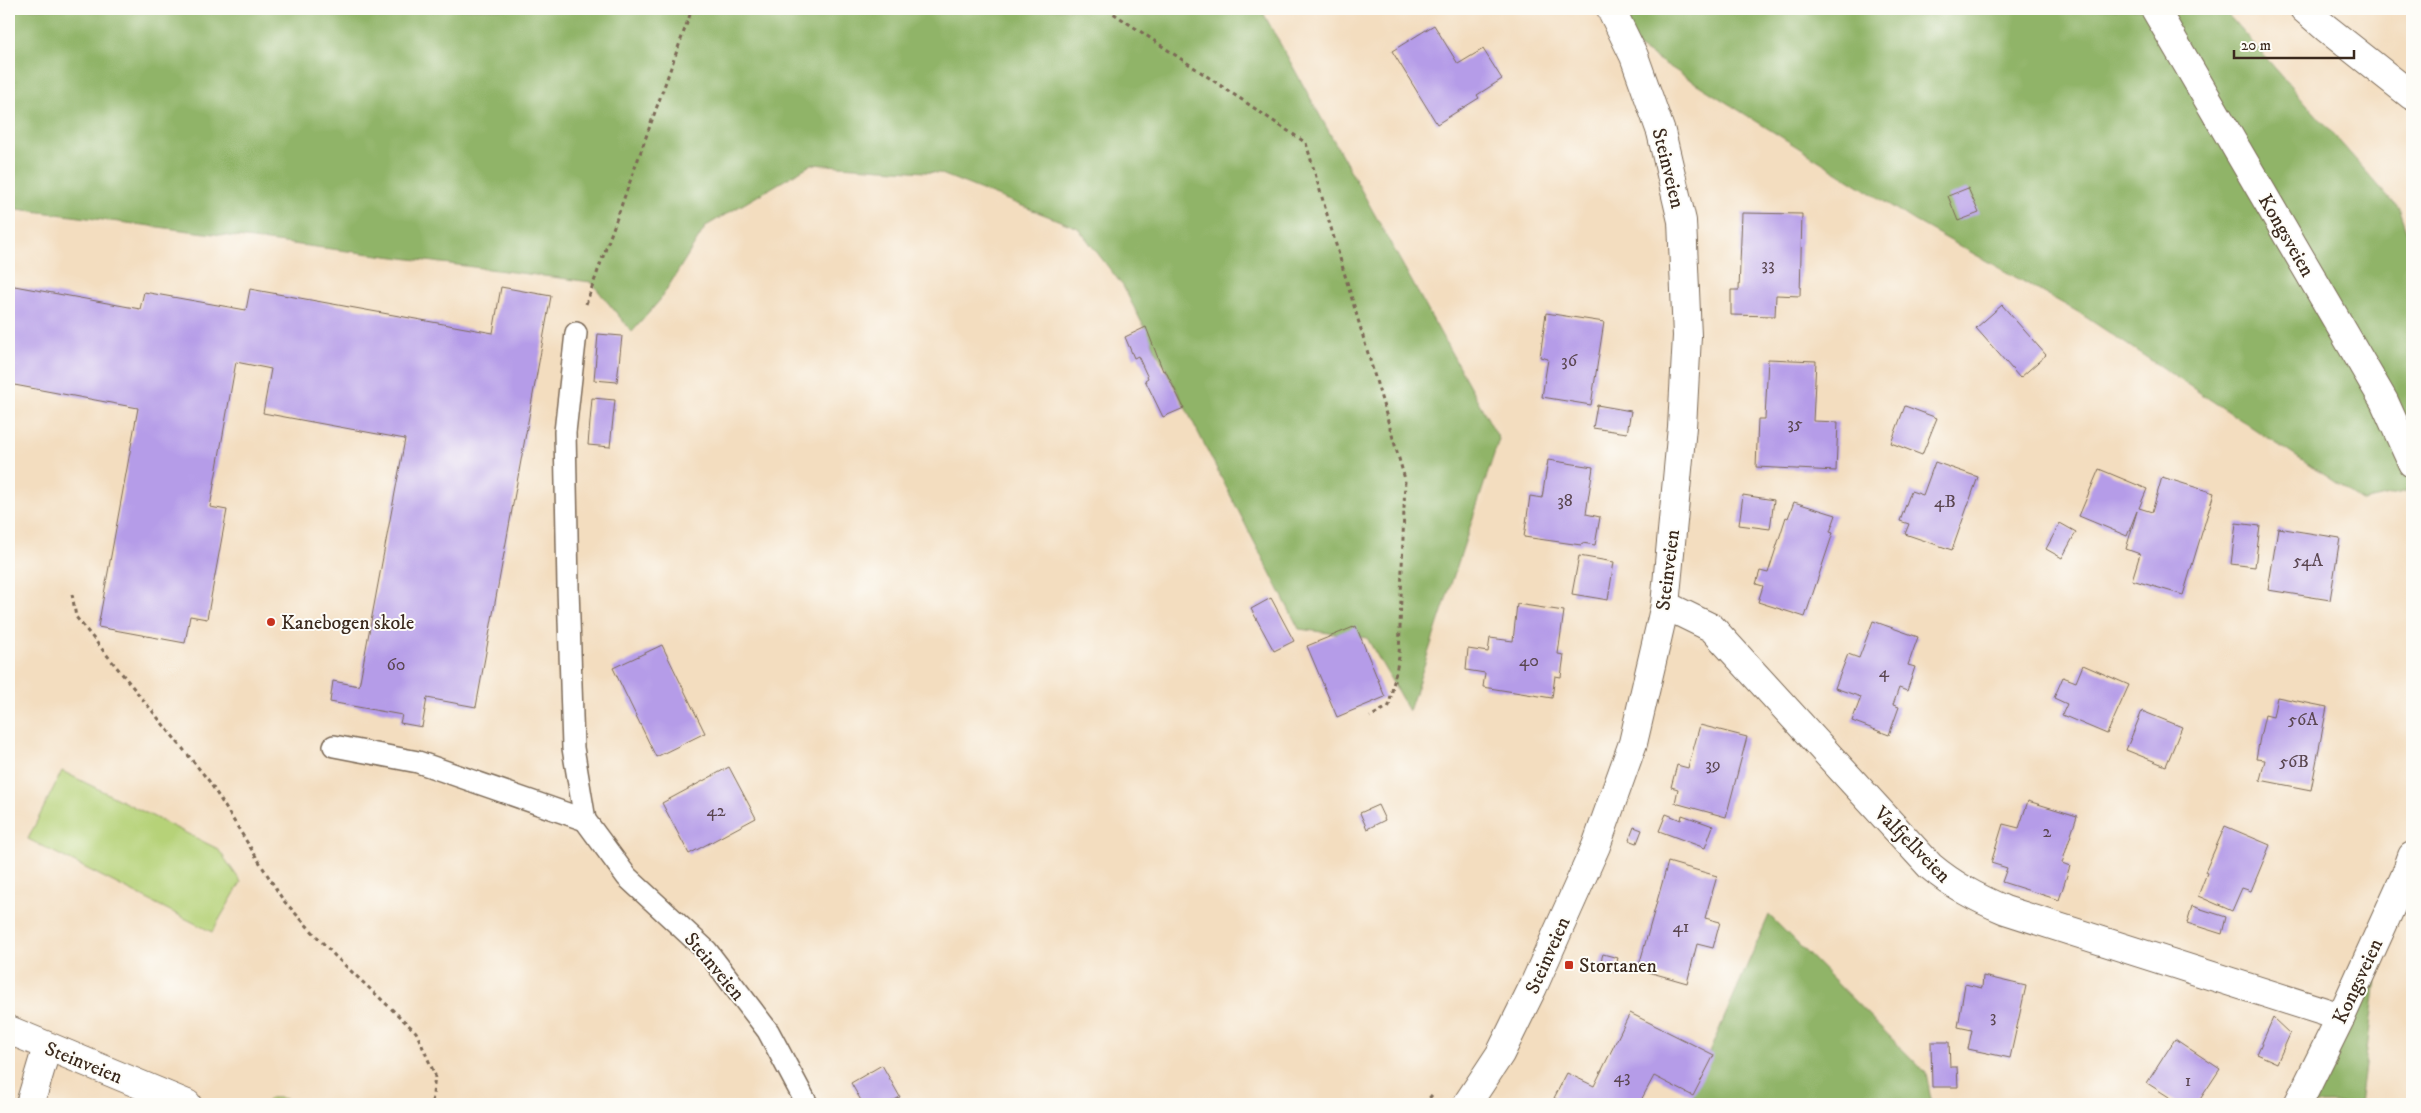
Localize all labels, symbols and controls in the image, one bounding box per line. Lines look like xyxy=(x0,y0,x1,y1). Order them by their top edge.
scale bar xyxy=(2234,28,2354,60)
text: 20 m xyxy=(2241,36,2271,55)
street label: Steinveien xyxy=(1646,126,1690,212)
street label: Kongsveien xyxy=(2252,190,2320,282)
house number: 33 xyxy=(1761,254,1775,276)
house number: 36 xyxy=(1561,350,1578,372)
house number: 35 xyxy=(1787,413,1803,435)
house number: 38 xyxy=(1557,490,1573,512)
house number: 4B xyxy=(1934,491,1956,513)
street label: Steinveien xyxy=(1651,528,1686,612)
house number: 54A xyxy=(2293,550,2323,572)
place label: Kanebogen skole xyxy=(281,611,414,636)
marker: Kanebogen skole xyxy=(265,616,277,628)
house number: 40 xyxy=(1519,650,1539,672)
house number: 60 xyxy=(386,654,406,676)
house number: 4 xyxy=(1879,661,1890,683)
house number: 56A xyxy=(2288,709,2318,731)
house number: 56B xyxy=(2279,751,2309,773)
house number: 39 xyxy=(1705,754,1721,776)
house number: 42 xyxy=(706,800,726,822)
street label: Valfjellveien xyxy=(1868,801,1956,889)
house number: 2 xyxy=(2043,821,2052,843)
street label: Steinveien xyxy=(1520,913,1577,998)
house number: 41 xyxy=(1673,916,1689,938)
street label: Steinveien xyxy=(678,928,750,1007)
street label: Kongsveien xyxy=(2328,934,2389,1028)
place label: Stortanen xyxy=(1579,954,1658,979)
marker: Stortanen xyxy=(1563,959,1575,971)
house number: 3 xyxy=(1990,1006,1996,1028)
street label: Steinveien xyxy=(41,1037,126,1090)
house number: 43 xyxy=(1613,1066,1631,1088)
house number: 1 xyxy=(2185,1070,2191,1092)

